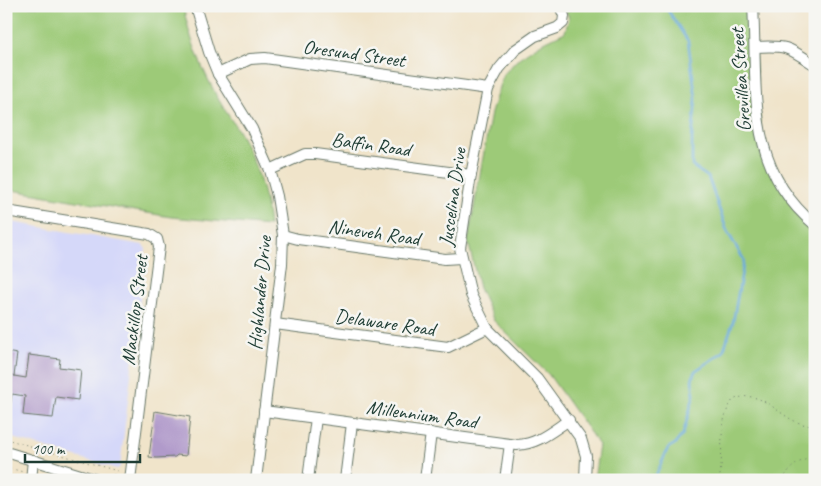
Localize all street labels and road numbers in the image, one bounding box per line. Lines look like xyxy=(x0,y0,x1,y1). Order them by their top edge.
street label: Grevillea Street xyxy=(724,25,757,133)
street label: Oresund Street xyxy=(301,34,409,73)
street label: Baffin Road xyxy=(330,127,415,163)
street label: Juscelina Drive xyxy=(433,145,472,249)
street label: Nineveh Road xyxy=(327,214,424,252)
street label: Highlander Drive xyxy=(242,234,277,351)
street label: Mackillop Street xyxy=(115,251,154,367)
street label: Delaware Road xyxy=(333,303,440,342)
street label: Millennium Road xyxy=(365,394,482,435)

